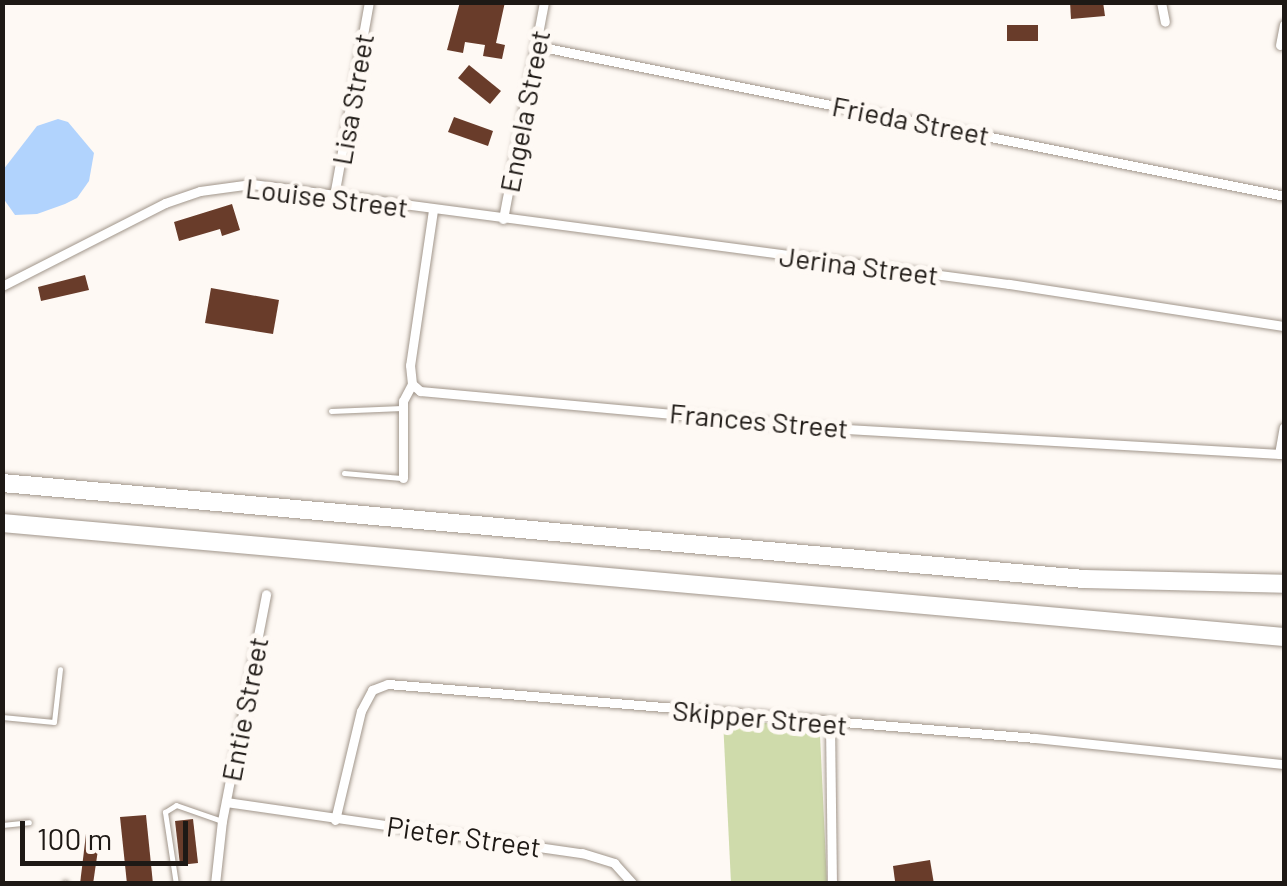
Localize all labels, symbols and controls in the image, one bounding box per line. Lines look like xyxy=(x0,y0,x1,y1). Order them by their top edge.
street label: Engela Street xyxy=(492,27,556,195)
street label: Lisa Street xyxy=(324,31,380,167)
street label: Frieda Street xyxy=(830,88,992,152)
street label: Louise Street xyxy=(244,170,410,224)
street label: Jerina Street xyxy=(778,239,940,291)
street label: Frances Street xyxy=(668,395,850,445)
street label: Entie Street xyxy=(214,634,274,784)
street label: Skipper Street xyxy=(671,693,849,741)
scale bar xyxy=(25,801,192,863)
street label: Pieter Street xyxy=(385,809,543,863)
text: 100 m xyxy=(37,820,112,856)

